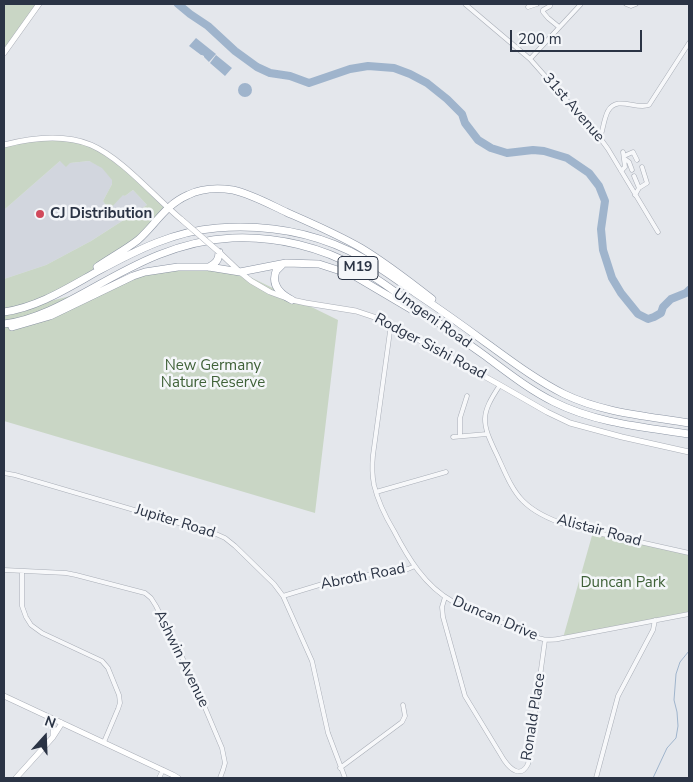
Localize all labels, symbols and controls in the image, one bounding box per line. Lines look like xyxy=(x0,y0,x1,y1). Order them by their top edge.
scale bar xyxy=(513,20,646,52)
text: 200 m xyxy=(518,29,562,49)
street label: 31st Avenue xyxy=(538,70,608,146)
place label: CJ Distribution xyxy=(50,205,152,223)
marker: CJ Distribution xyxy=(34,208,46,220)
road number: M19 xyxy=(338,256,378,280)
street label: Umgeni Road xyxy=(389,285,475,353)
street label: Rodger Sishi Road xyxy=(371,310,489,384)
park label: New Germany Nature Reserve xyxy=(161,357,265,392)
street label: Jupiter Road xyxy=(133,501,217,543)
street label: Alistair Road xyxy=(555,511,643,551)
street label: Abroth Road xyxy=(319,560,407,594)
park label: Duncan Park xyxy=(580,574,666,592)
street label: Duncan Drive xyxy=(450,593,540,645)
street label: Ashwin Avenue xyxy=(150,607,212,711)
street label: Ronald Place xyxy=(518,672,550,762)
north arrow xyxy=(20,712,70,762)
text: N xyxy=(42,712,58,733)

